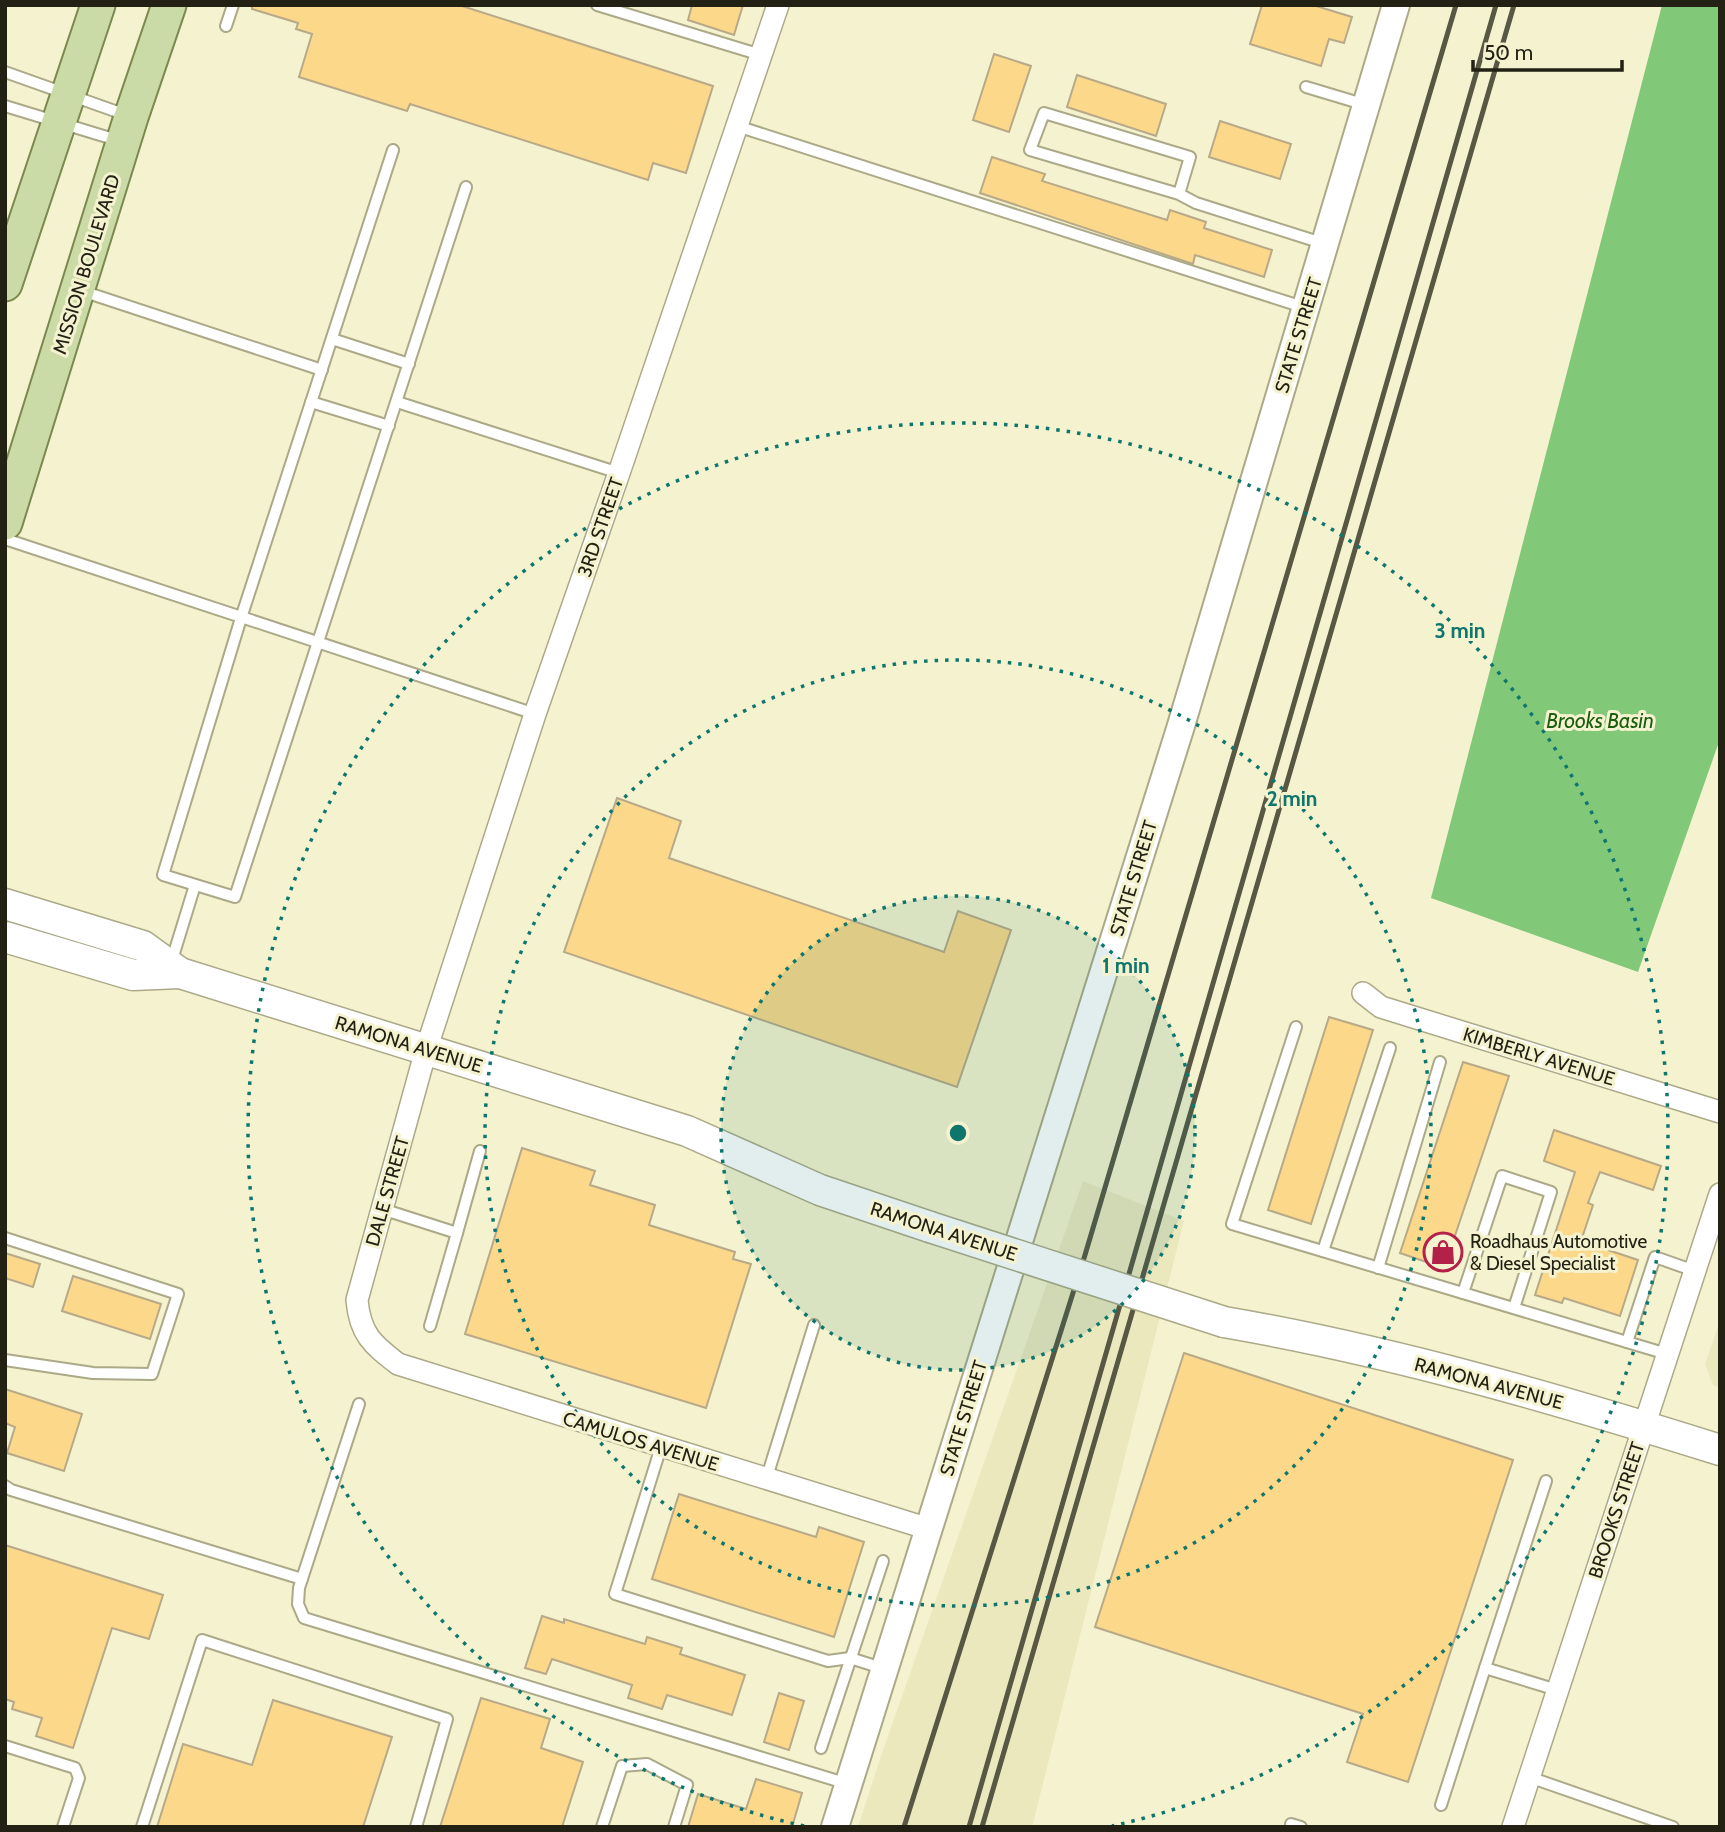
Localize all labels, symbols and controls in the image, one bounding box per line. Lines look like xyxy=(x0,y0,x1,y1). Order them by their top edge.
scale bar xyxy=(1473,28,1622,72)
text: 50 m xyxy=(1484,40,1533,65)
street label: MISSION BOULEVARD xyxy=(48,171,125,357)
street label: STATE STREET xyxy=(1270,275,1327,396)
street label: 3RD STREET xyxy=(573,474,628,580)
text: 3 min xyxy=(1435,618,1485,643)
water label: Brooks Basin xyxy=(1546,708,1654,733)
text: 2 min xyxy=(1267,786,1317,811)
street label: STATE STREET xyxy=(1105,818,1162,939)
text: 1 min xyxy=(1102,953,1150,978)
street label: RAMONA AVENUE xyxy=(332,1011,485,1078)
street label: KIMBERLY AVENUE xyxy=(1460,1022,1617,1090)
centre of rings xyxy=(946,1121,970,1145)
street label: DALE STREET xyxy=(361,1133,414,1249)
street label: RAMONA AVENUE xyxy=(868,1197,1020,1266)
place label: Roadhaus Automotive & Diesel Specialist xyxy=(1470,1230,1648,1275)
shop icon: Roadhaus Automotive & Diesel Specialist xyxy=(1422,1231,1464,1273)
street label: RAMONA AVENUE xyxy=(1412,1353,1566,1414)
street label: STATE STREET xyxy=(935,1358,992,1479)
street label: CAMULOS AVENUE xyxy=(560,1407,722,1476)
street label: BROOKS STREET xyxy=(1584,1439,1649,1581)

